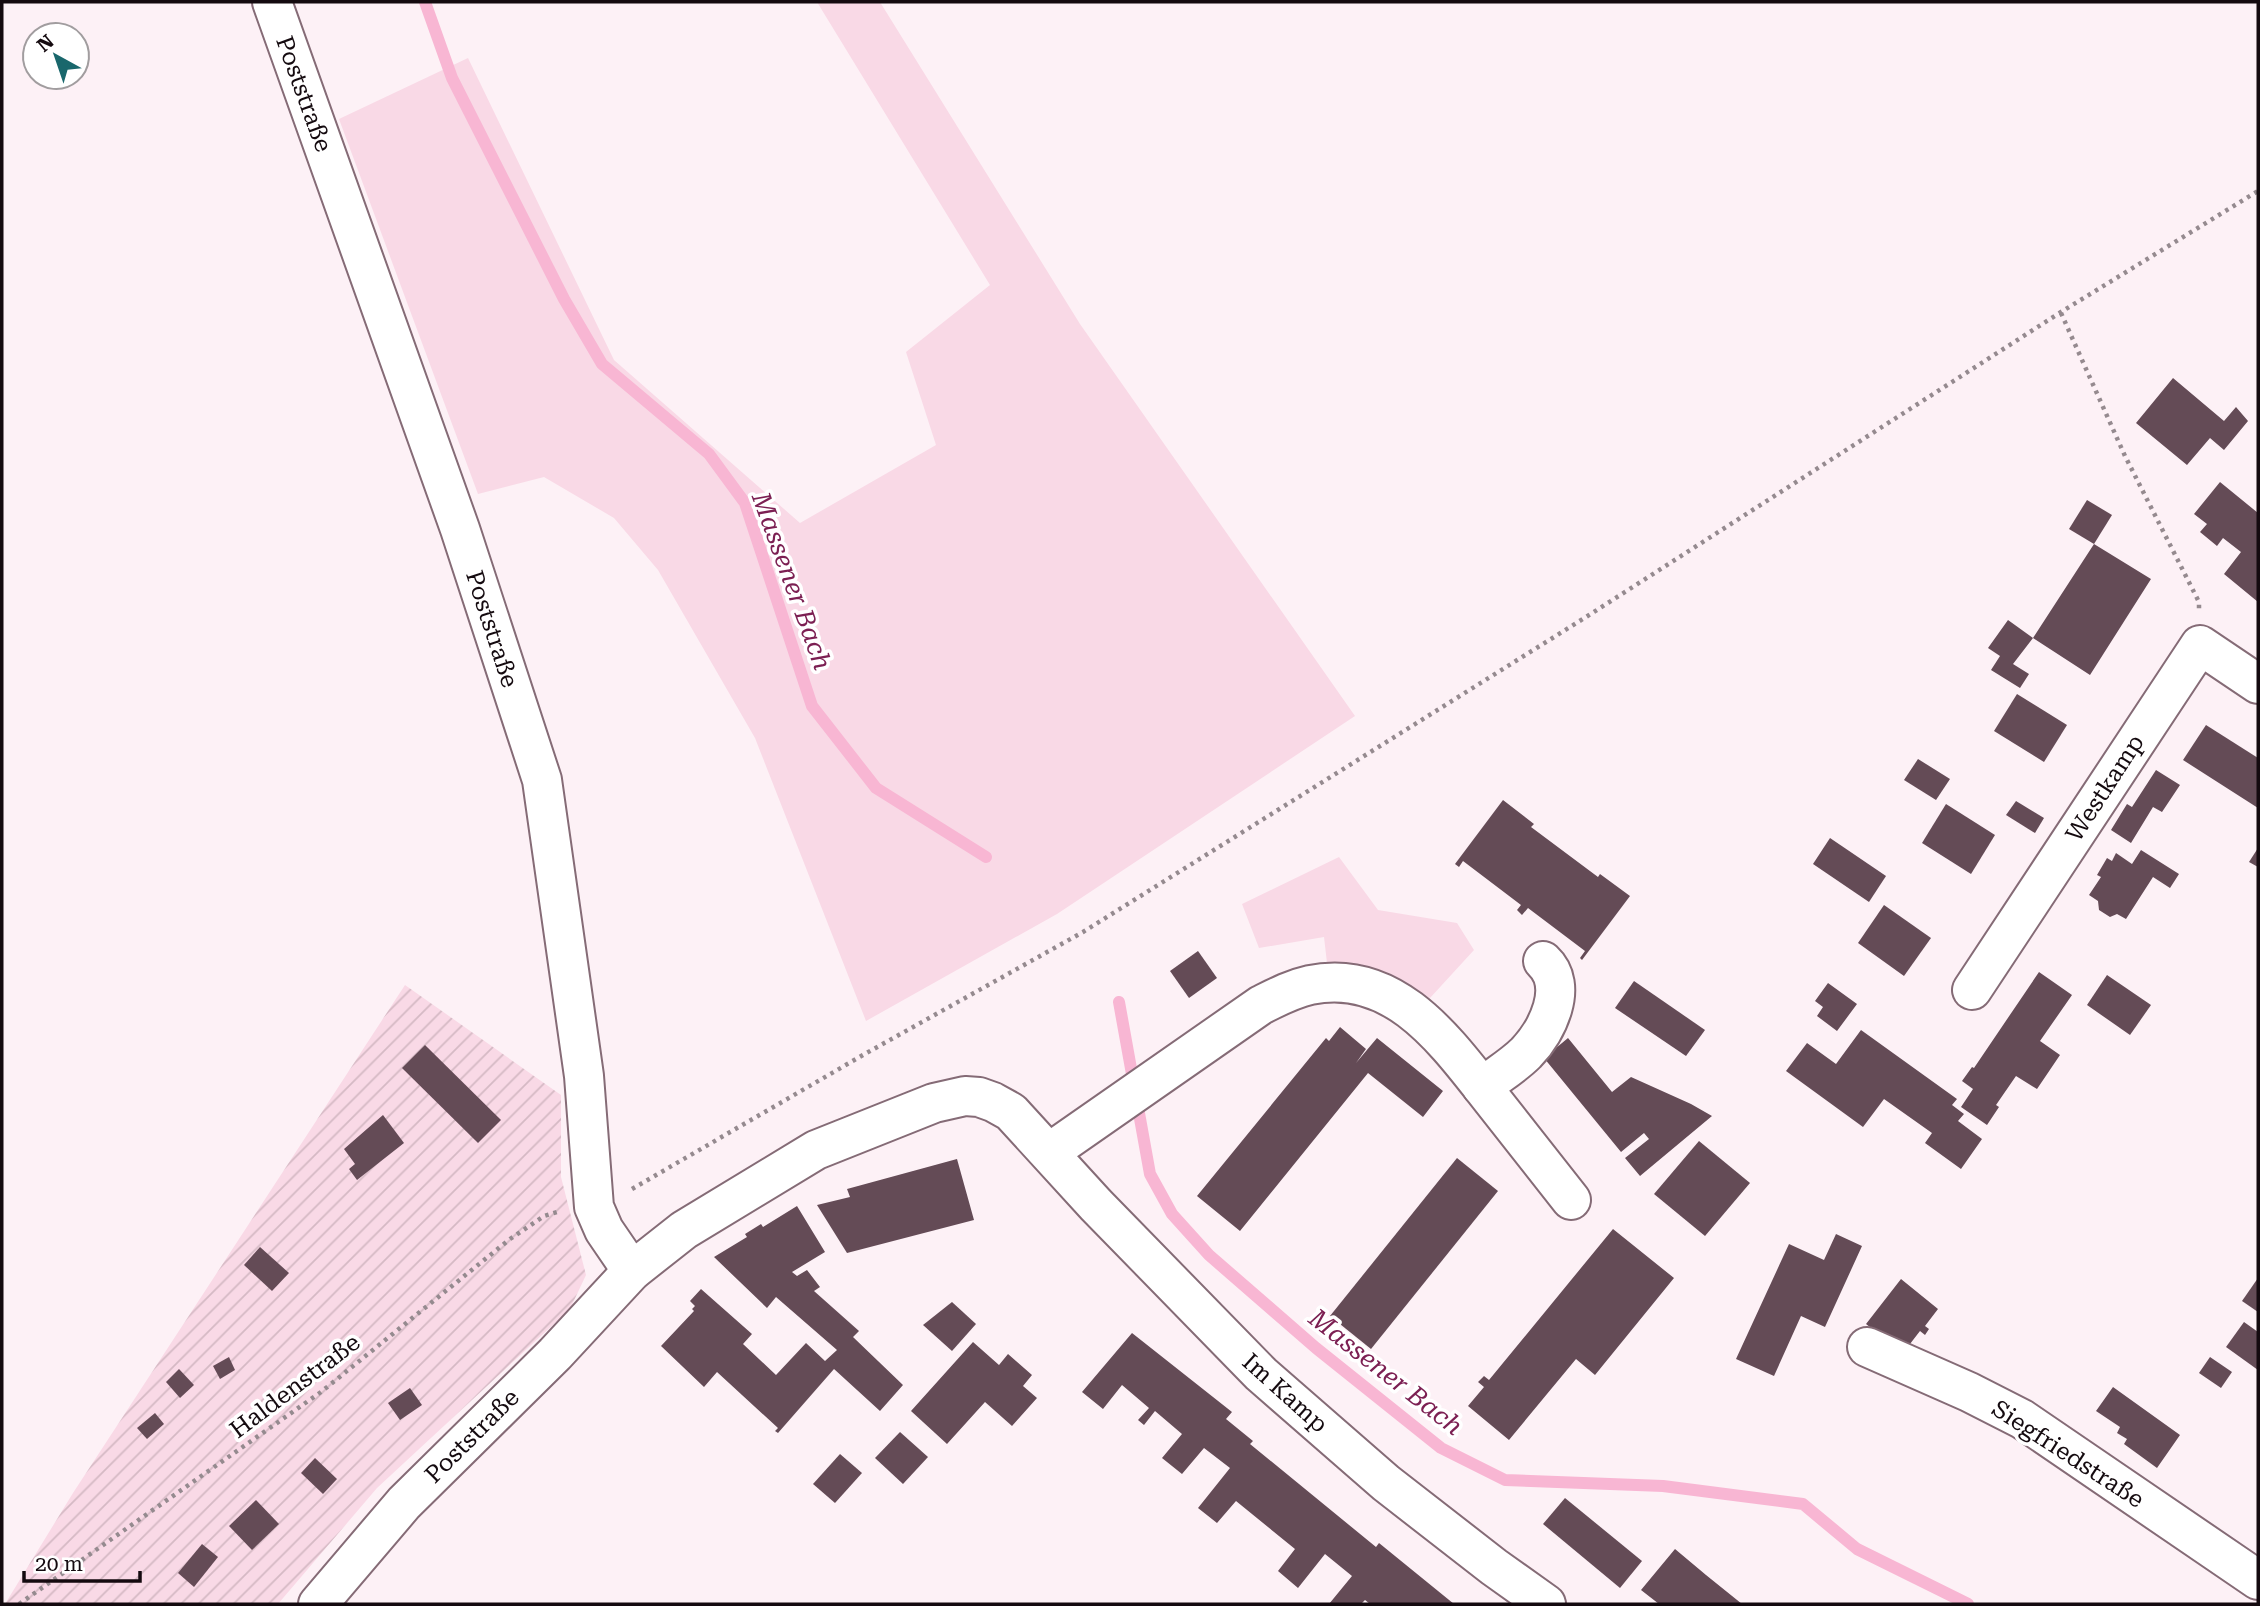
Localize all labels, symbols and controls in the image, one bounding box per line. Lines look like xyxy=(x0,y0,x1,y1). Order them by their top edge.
north arrow xyxy=(21,21,91,91)
text: N xyxy=(32,30,59,57)
street label: Poststraße xyxy=(270,32,338,156)
water label: Massener Bach xyxy=(746,487,838,674)
street label: Poststraße xyxy=(460,567,524,691)
street label: Westkamp xyxy=(2060,729,2150,847)
water label: Massener Bach xyxy=(1302,1302,1469,1441)
street label: Haldenstraße xyxy=(225,1328,365,1444)
street label: Im Kamp xyxy=(1237,1348,1333,1438)
street label: Poststraße xyxy=(419,1383,525,1489)
street label: Siegfriedstraße xyxy=(1987,1394,2149,1514)
scale bar xyxy=(24,1540,140,1584)
text: 20 m xyxy=(35,1552,83,1576)

